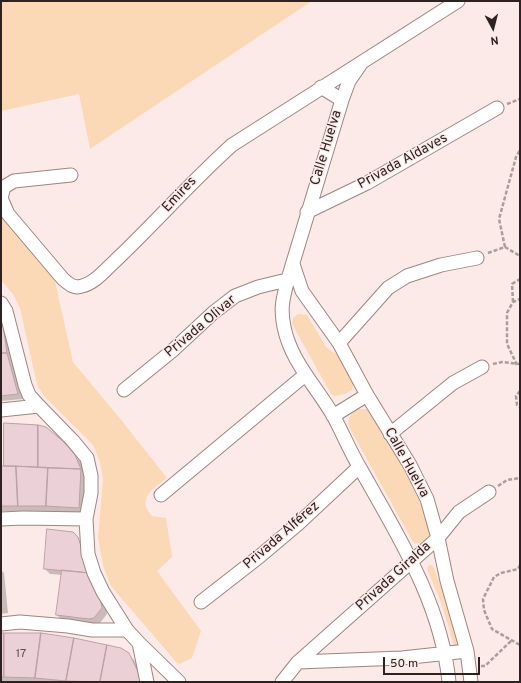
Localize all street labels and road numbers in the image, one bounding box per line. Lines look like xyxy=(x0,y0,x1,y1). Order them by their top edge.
street label: Calle Huelva xyxy=(308,108,346,188)
street label: Privada Aldaves xyxy=(355,130,451,194)
street label: Emires xyxy=(159,174,201,216)
street label: Privada Olivar xyxy=(162,292,240,362)
street label: Calle Huelva xyxy=(380,425,432,501)
street label: Privada Alférez xyxy=(241,498,323,574)
street label: Privada Giralda xyxy=(353,539,435,615)

